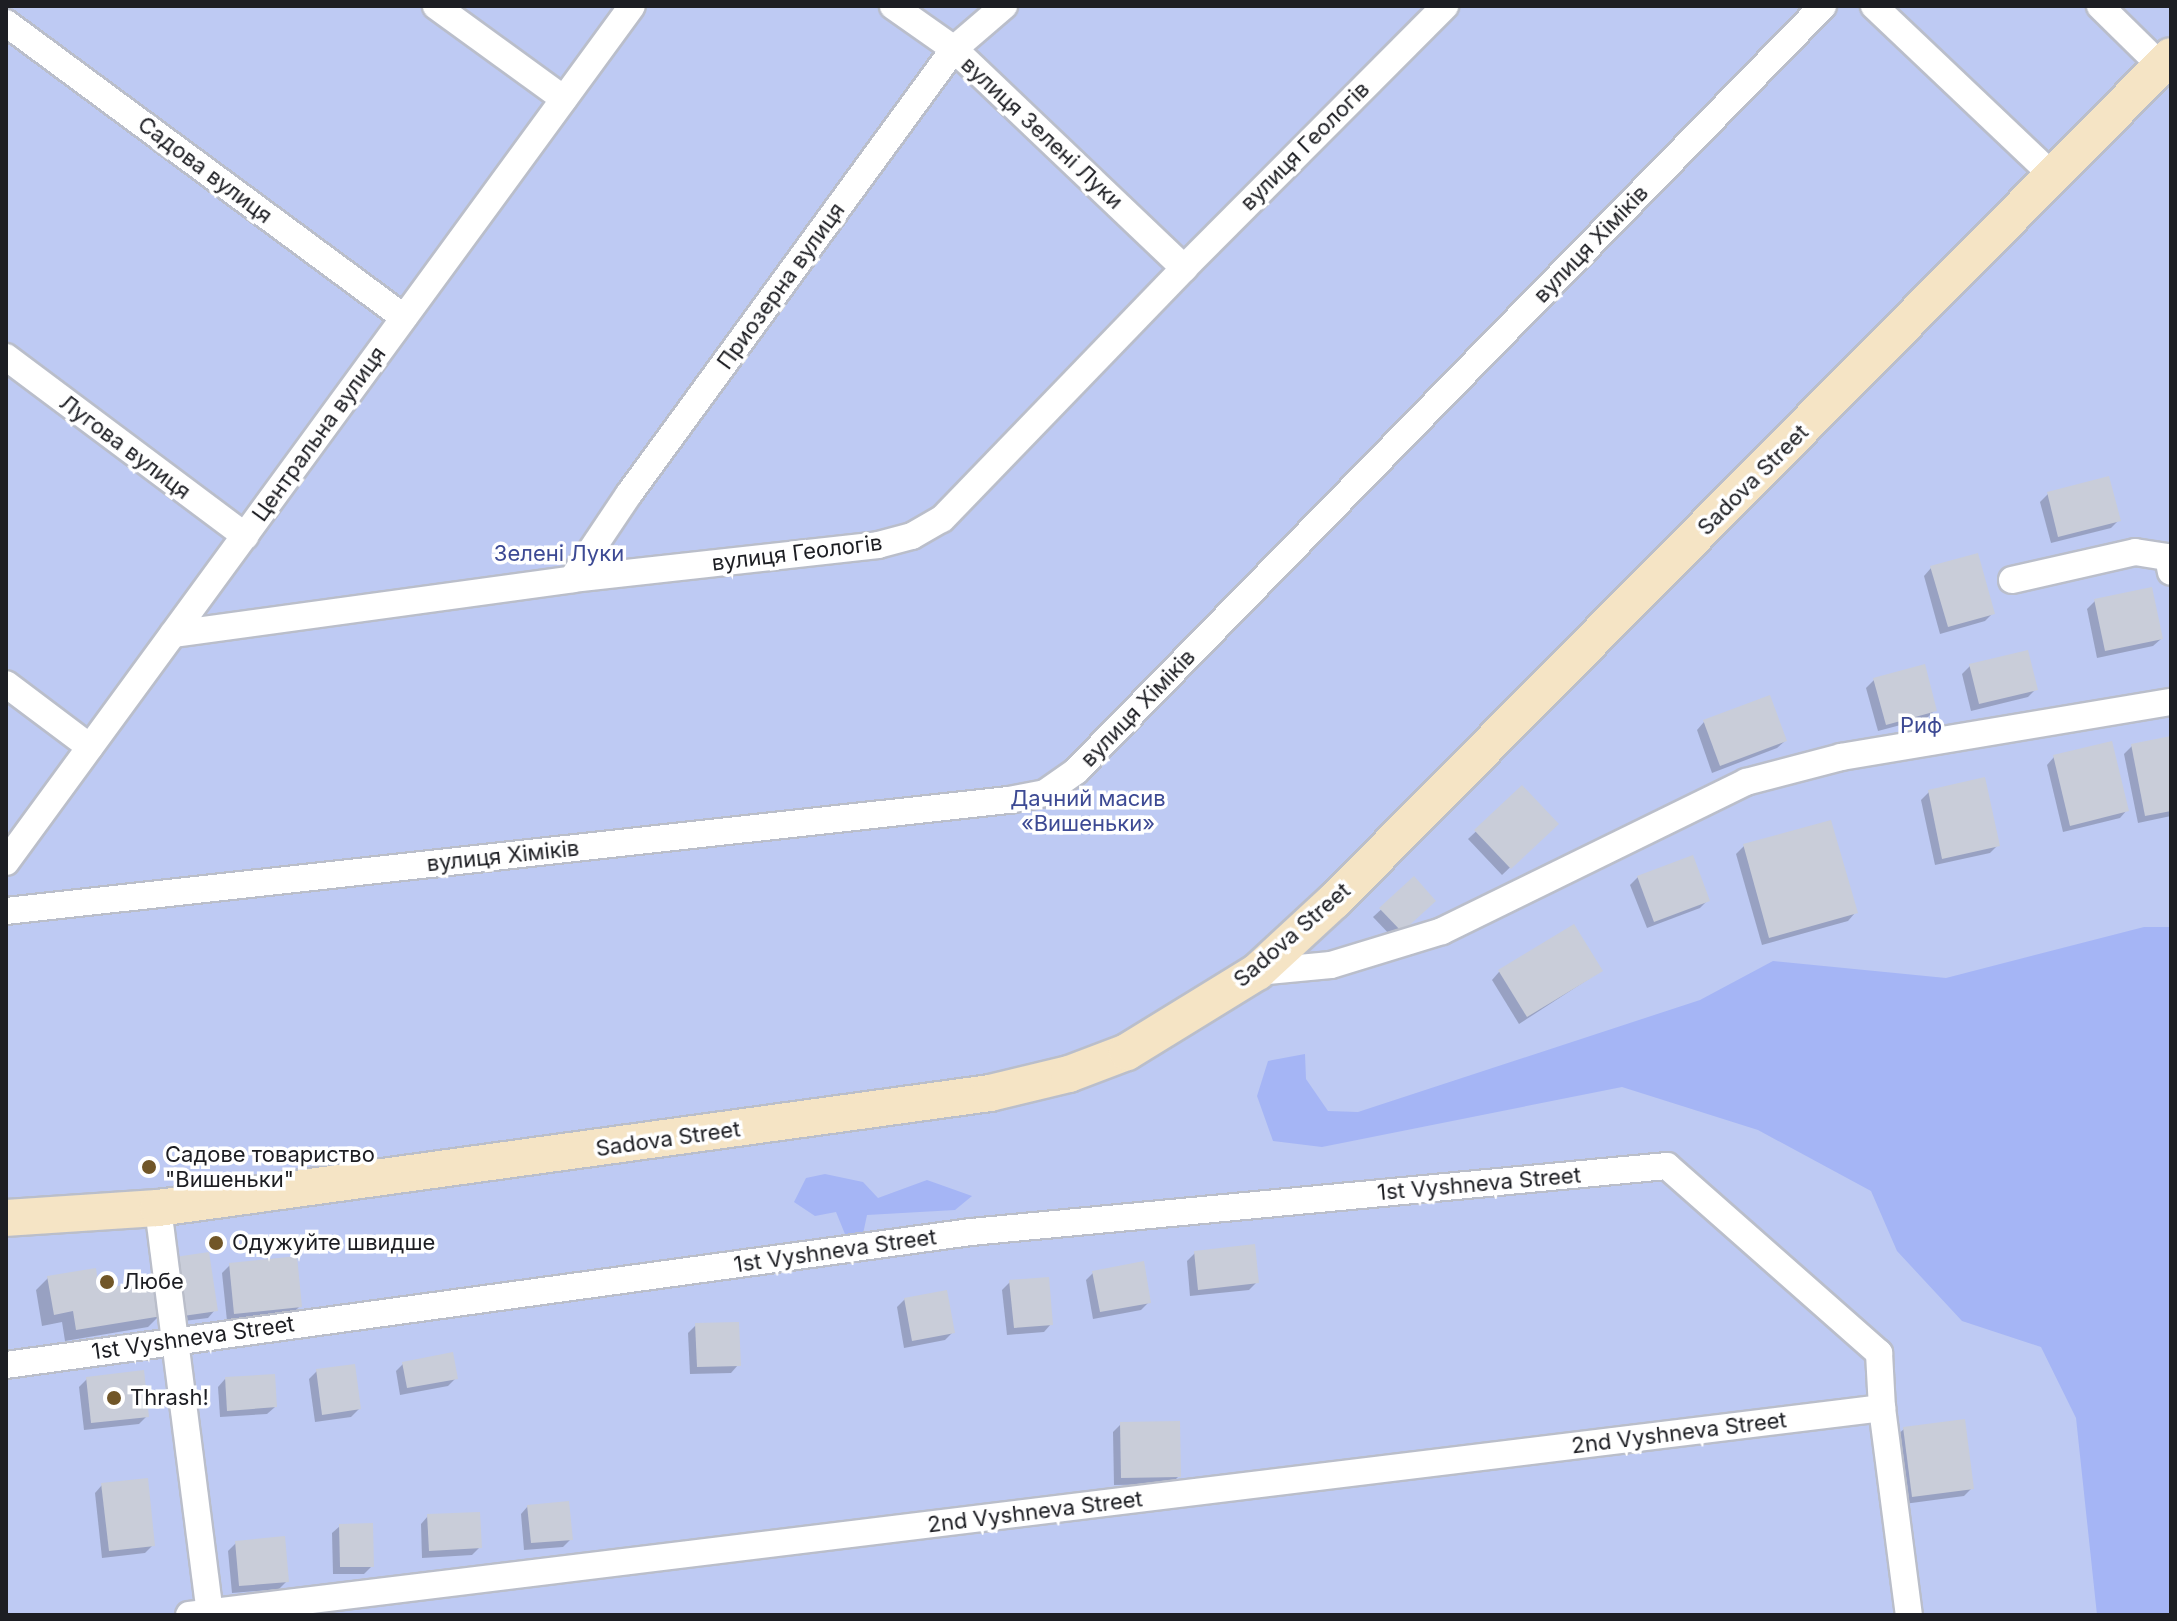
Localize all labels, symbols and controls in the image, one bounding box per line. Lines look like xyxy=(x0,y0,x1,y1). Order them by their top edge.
street label: вулиця Зелені Луки xyxy=(956,51,1128,215)
street label: вулиця Геологів xyxy=(1235,76,1375,216)
street label: Садова вулиця xyxy=(133,111,277,229)
street label: вулиця Хіміків xyxy=(1528,180,1654,308)
street label: Приозерна вулиця xyxy=(712,198,850,374)
street label: Центральна вулиця xyxy=(247,341,391,527)
street label: Лугова вулиця xyxy=(54,389,196,505)
street label: Sadova Street xyxy=(1692,419,1814,541)
street label: вулиця Геологів xyxy=(710,529,884,577)
park label: Зелені Луки xyxy=(494,541,624,567)
street label: вулиця Хіміків xyxy=(1075,644,1201,772)
park label: Риф xyxy=(1900,713,1942,739)
park label: Дачний масив «Вишеньки» xyxy=(1010,785,1166,836)
street label: вулиця Хіміків xyxy=(425,835,581,877)
street label: Sadova Street xyxy=(1228,877,1356,993)
street label: Sadova Street xyxy=(594,1116,742,1162)
place label: Садове товариство "Вишеньки" xyxy=(165,1141,375,1192)
marker: Садове товариство "Вишеньки" xyxy=(140,1158,158,1176)
street label: 1st Vyshneva Street xyxy=(1376,1162,1582,1206)
street label: 1st Vyshneva Street xyxy=(732,1224,938,1278)
place label: Одужуйте швидше xyxy=(232,1230,435,1256)
marker: Одужуйте швидше xyxy=(207,1234,225,1252)
place label: Любе xyxy=(123,1269,184,1295)
marker: Любе xyxy=(98,1273,116,1291)
street label: 1st Vyshneva Street xyxy=(90,1311,296,1365)
place label: Thrash! xyxy=(130,1385,209,1411)
marker: Thrash! xyxy=(105,1389,123,1407)
street label: 2nd Vyshneva Street xyxy=(1570,1407,1788,1459)
street label: 2nd Vyshneva Street xyxy=(926,1486,1144,1538)

